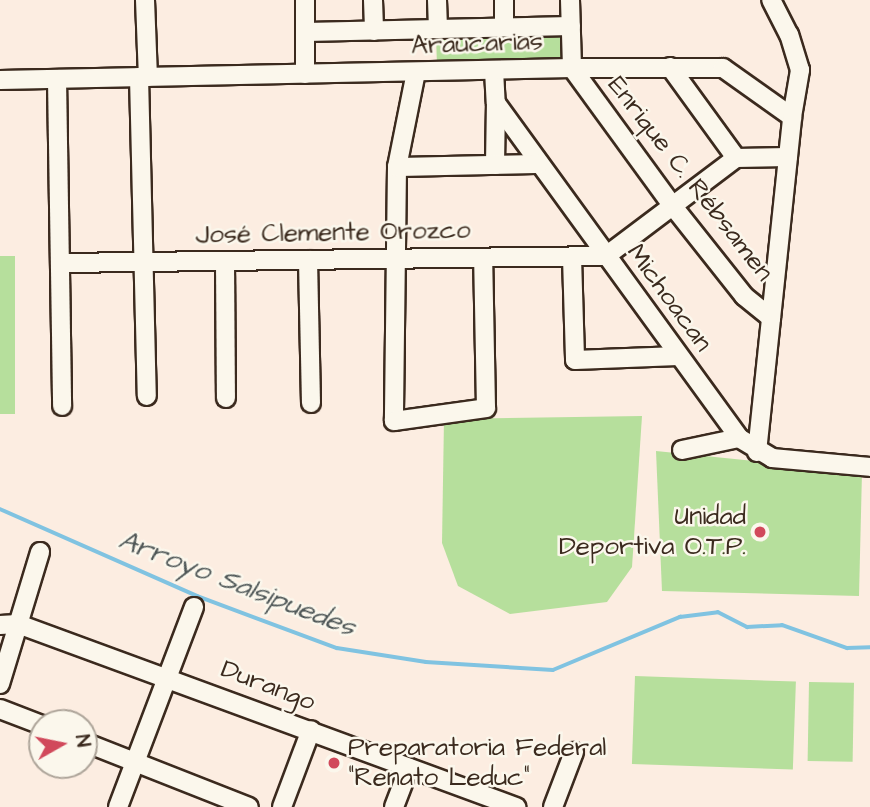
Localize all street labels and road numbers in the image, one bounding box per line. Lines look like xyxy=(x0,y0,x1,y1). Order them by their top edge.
street label: Araucarias xyxy=(411,26,543,62)
street label: Enrique C. Rébsamen xyxy=(600,71,780,287)
street label: José Clemente Orozco xyxy=(195,215,471,251)
street label: Michoacan xyxy=(620,238,718,358)
street label: Durango xyxy=(216,654,320,718)

